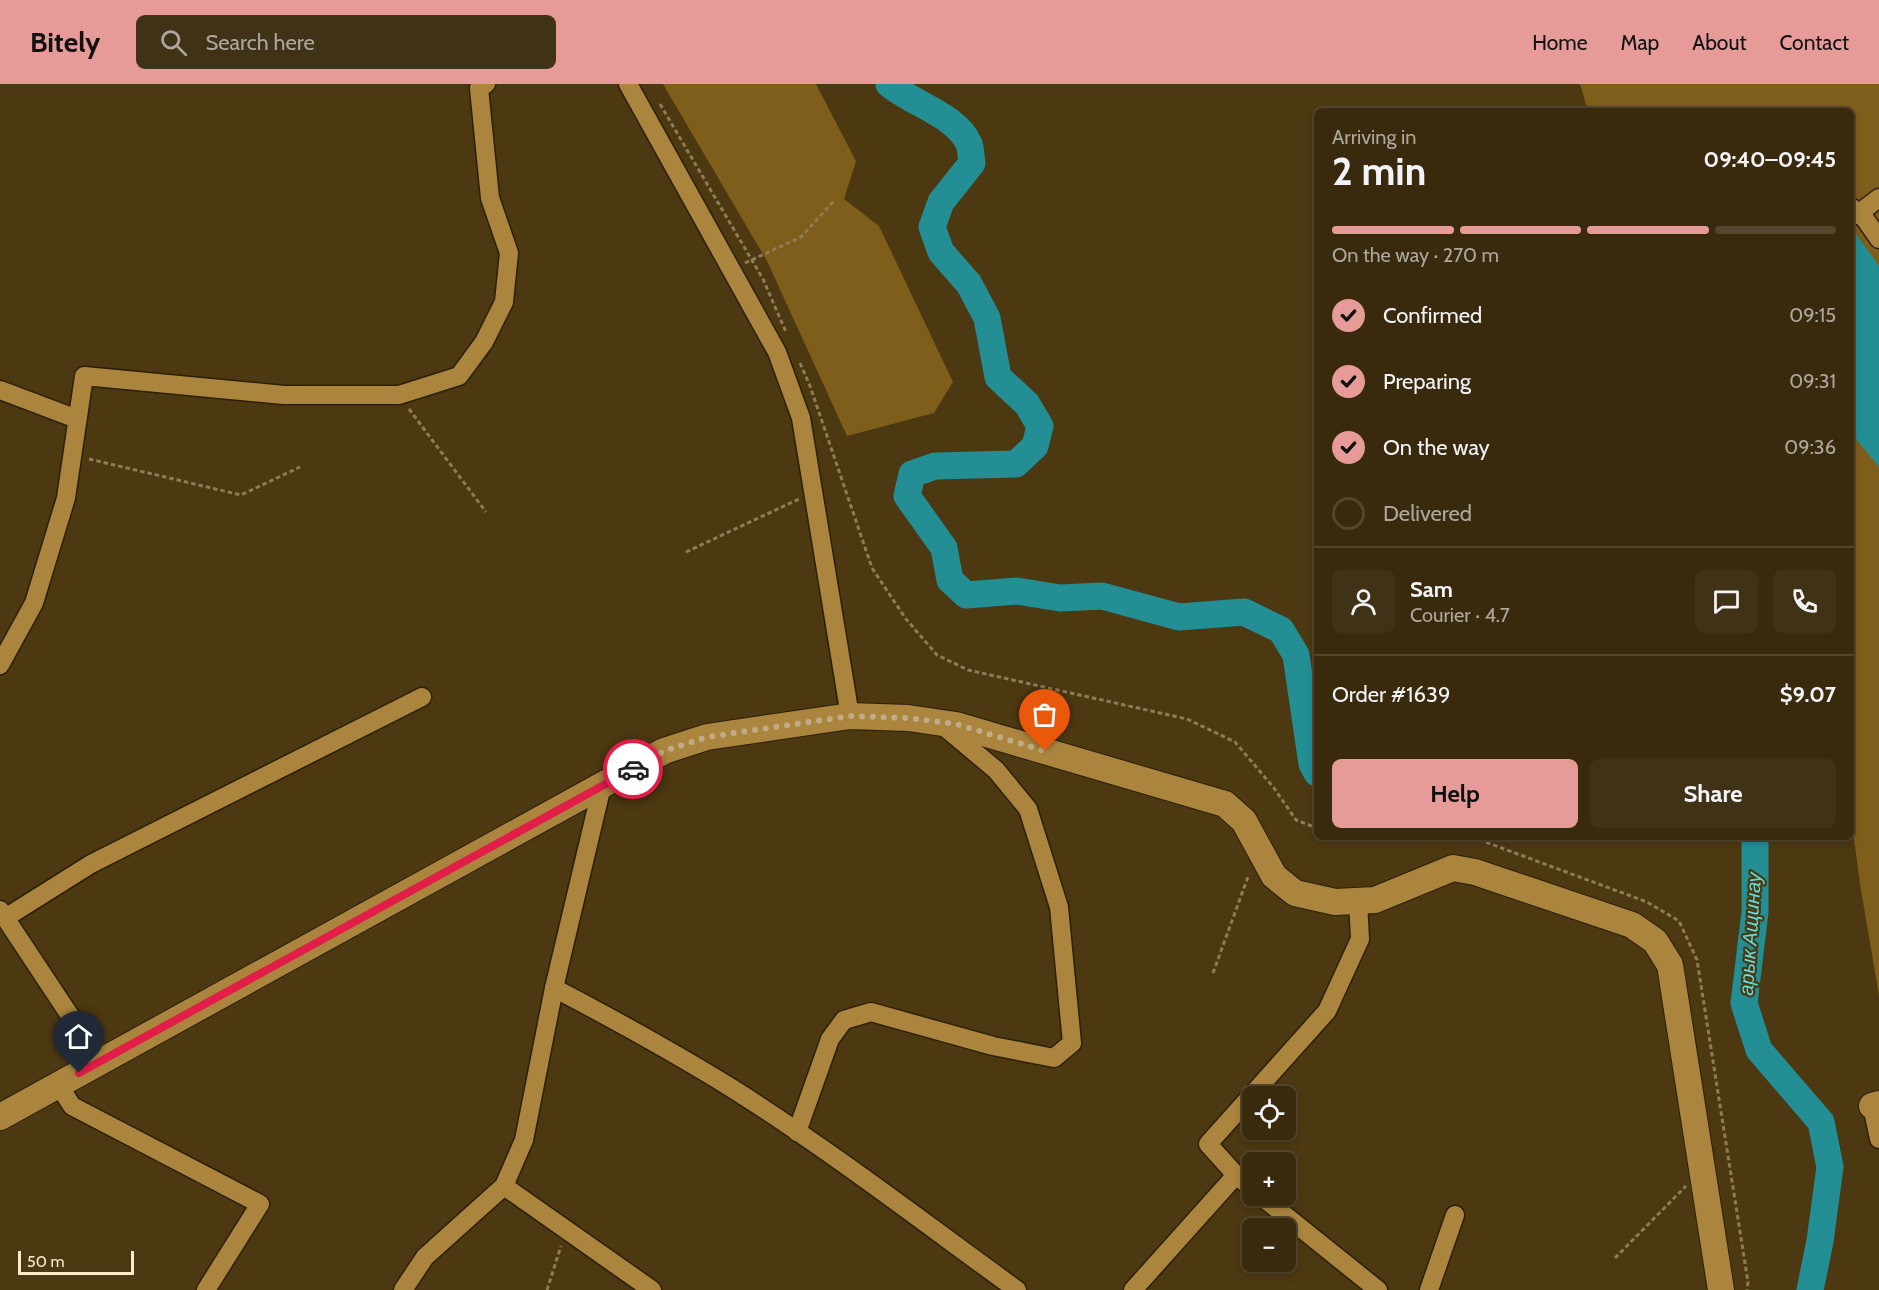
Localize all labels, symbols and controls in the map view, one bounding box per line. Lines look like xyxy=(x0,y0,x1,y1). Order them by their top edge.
search box xyxy=(136,15,556,69)
text: Bitely xyxy=(30,25,100,59)
icon: search xyxy=(157,26,190,59)
text: Search here xyxy=(205,29,315,56)
text: Home xyxy=(1532,30,1588,55)
text: Map xyxy=(1621,30,1659,55)
text: About xyxy=(1692,30,1746,55)
text: Contact xyxy=(1779,30,1849,55)
text: Arriving in xyxy=(1332,125,1416,149)
text: 09:40–09:45 xyxy=(1704,146,1836,173)
text: 2 min xyxy=(1332,147,1426,195)
text: On the way · 270 m xyxy=(1332,243,1499,267)
icon: check xyxy=(1332,299,1365,332)
text: Confirmed xyxy=(1383,302,1482,329)
text: 09:15 xyxy=(1789,303,1836,327)
icon: check xyxy=(1332,365,1365,398)
text: Preparing xyxy=(1383,368,1471,395)
text: 09:31 xyxy=(1789,369,1836,393)
icon: check xyxy=(1332,431,1365,464)
text: On the way xyxy=(1383,434,1490,461)
text: 09:36 xyxy=(1784,435,1836,459)
text: Delivered xyxy=(1383,500,1472,527)
button: person xyxy=(1332,570,1395,633)
button: chat xyxy=(1695,570,1758,633)
button: phone xyxy=(1773,570,1836,633)
text: Sam xyxy=(1410,576,1453,603)
text: Courier · 4.7 xyxy=(1410,603,1510,627)
text: Order #1639 xyxy=(1332,681,1450,708)
text: $9.07 xyxy=(1780,681,1836,708)
pin xyxy=(1019,689,1070,751)
icon: bag xyxy=(1028,698,1061,731)
courier xyxy=(603,739,663,799)
icon: car xyxy=(617,753,650,786)
button: Help xyxy=(1332,759,1578,828)
button: Share xyxy=(1590,759,1836,828)
water label: арык Ащинау xyxy=(1734,871,1766,996)
pin xyxy=(53,1011,104,1073)
icon: home xyxy=(62,1020,95,1053)
map controls xyxy=(1242,1086,1296,1272)
button: locate xyxy=(1242,1086,1296,1140)
button: + xyxy=(1242,1152,1296,1206)
button: − xyxy=(1242,1218,1296,1272)
scale bar xyxy=(18,1248,134,1276)
text: 50 m xyxy=(27,1252,64,1271)

